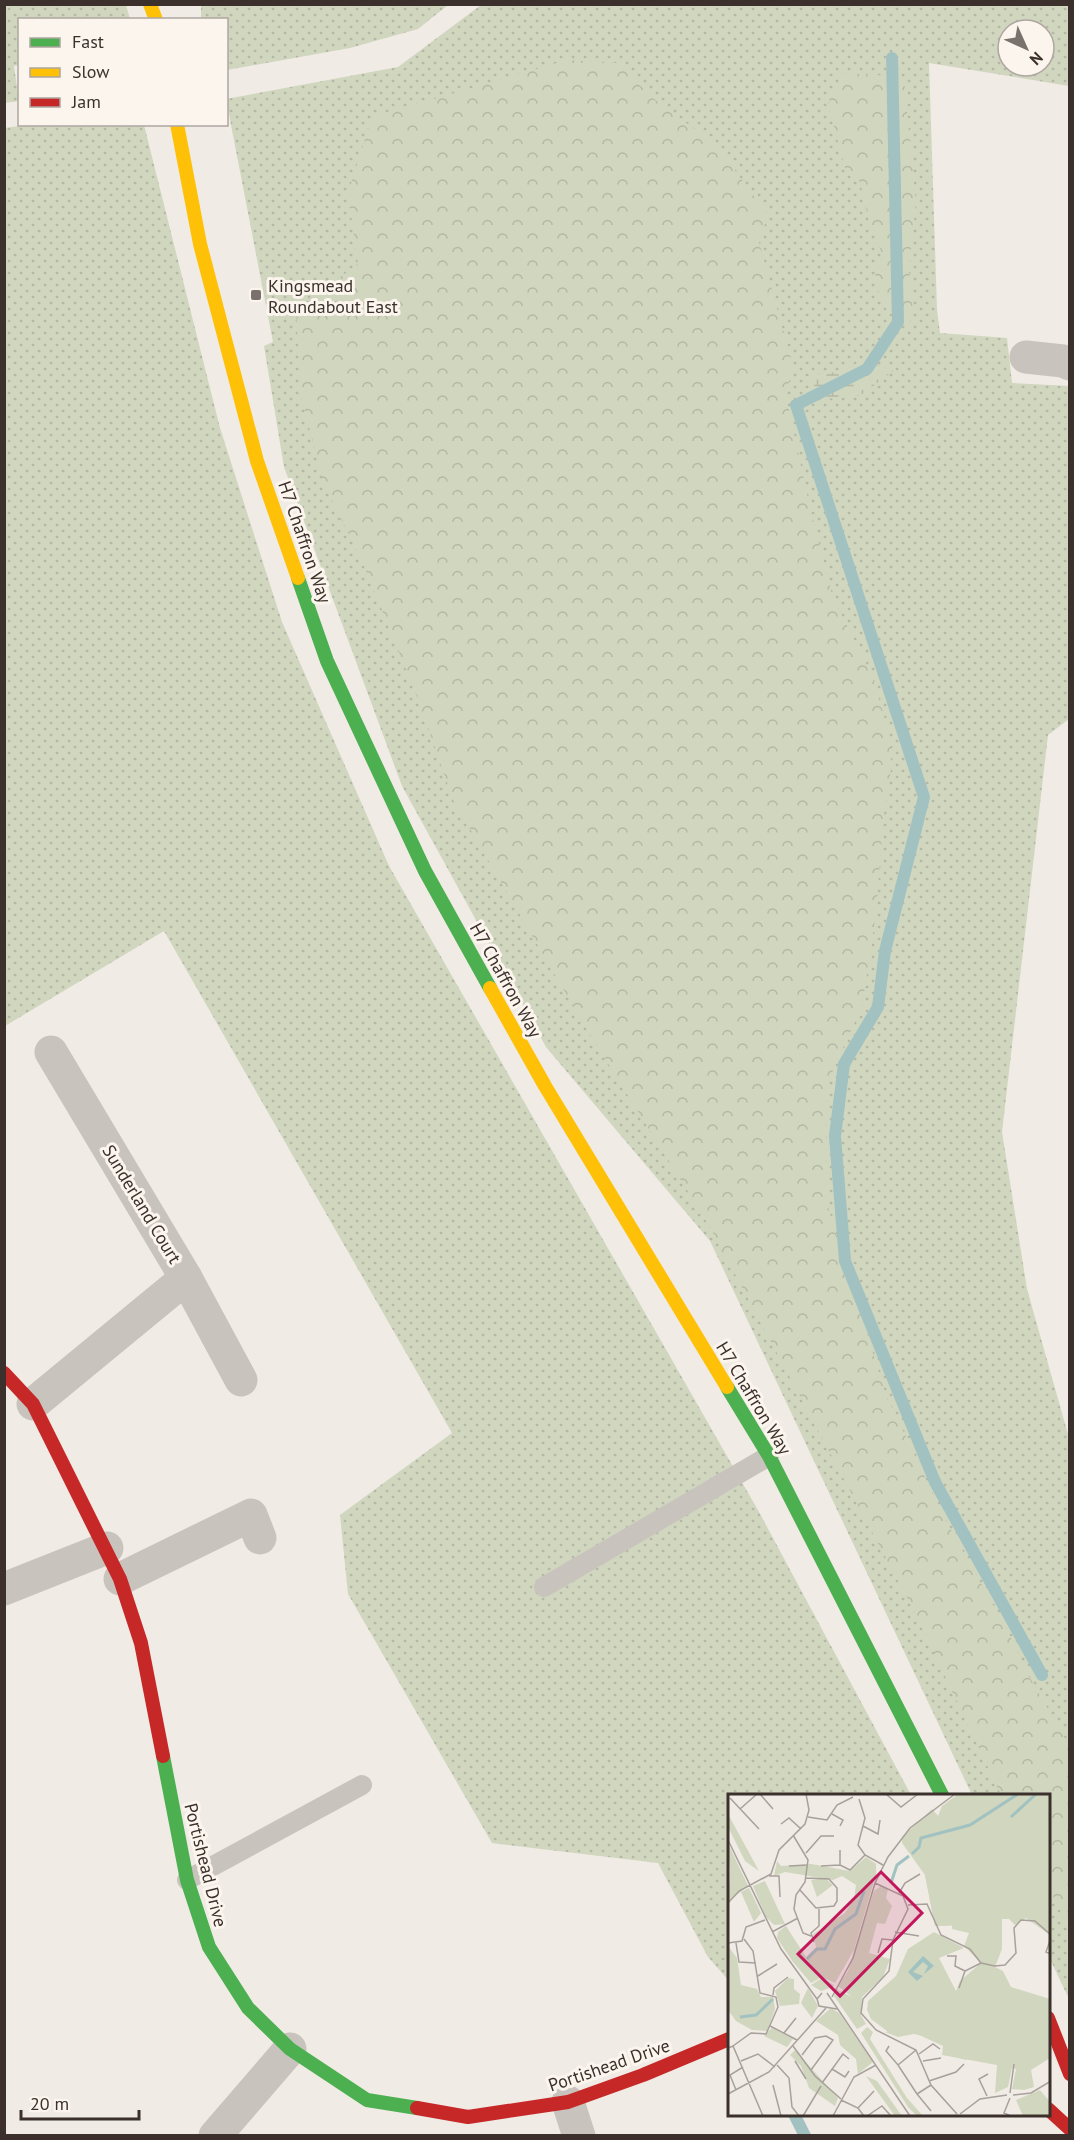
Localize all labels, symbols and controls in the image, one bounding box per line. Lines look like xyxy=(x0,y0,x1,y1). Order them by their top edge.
legend xyxy=(18,18,228,126)
north arrow xyxy=(996,18,1056,78)
text: Fast xyxy=(72,30,104,53)
text: N xyxy=(1026,48,1047,69)
text: Slow xyxy=(72,60,110,83)
text: Jam xyxy=(71,90,101,113)
place label: Kingsmead Roundabout East xyxy=(268,274,398,318)
marker: Kingsmead Roundabout East xyxy=(249,288,263,302)
street label: H7 Chaffron Way xyxy=(273,478,337,607)
street label: H7 Chaffron Way xyxy=(465,919,547,1042)
street label: Sunderland Court xyxy=(98,1140,186,1268)
street label: H7 Chaffron Way xyxy=(711,1337,797,1459)
inset map xyxy=(728,1794,1050,2116)
street label: Portishead Drive xyxy=(179,1801,233,1929)
street label: Portishead Drive xyxy=(545,2033,673,2097)
scale bar xyxy=(21,2083,140,2121)
text: 20 m xyxy=(30,2092,69,2115)

